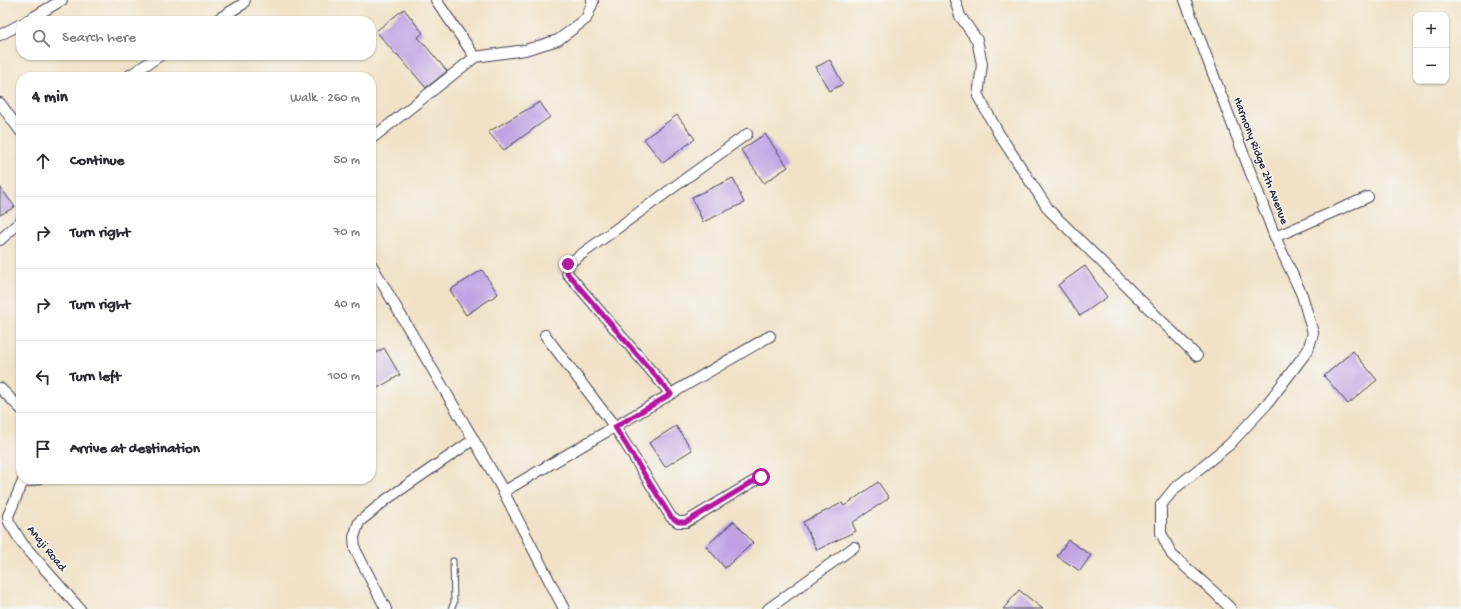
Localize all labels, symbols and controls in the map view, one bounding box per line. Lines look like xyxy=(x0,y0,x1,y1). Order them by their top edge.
map controls xyxy=(1413,12,1449,84)
button: + xyxy=(1413,12,1449,48)
search box xyxy=(16,16,376,60)
icon: search xyxy=(30,27,52,49)
text: Search here xyxy=(62,29,136,47)
button: − xyxy=(1413,48,1449,84)
text: 4 min xyxy=(32,88,68,108)
text: Walk · 260 m xyxy=(290,91,360,106)
street label: Harmony Ridge 2th Avenue xyxy=(1229,96,1291,227)
icon: ahead xyxy=(32,150,54,172)
text: Continue xyxy=(70,152,124,170)
text: 50 m xyxy=(333,153,360,168)
icon: right xyxy=(32,222,54,244)
text: Turn right xyxy=(70,224,130,242)
text: 70 m xyxy=(334,225,360,240)
route end xyxy=(559,255,577,273)
icon: right xyxy=(32,294,54,316)
text: Turn right xyxy=(70,296,130,314)
text: 40 m xyxy=(334,297,360,312)
icon: left xyxy=(32,366,54,388)
text: Turn left xyxy=(70,368,121,386)
text: 100 m xyxy=(328,369,360,384)
icon: arrive xyxy=(32,438,54,460)
text: Arrive at destination xyxy=(70,440,200,458)
route start xyxy=(752,468,770,486)
street label: Anaji Road xyxy=(23,523,69,575)

